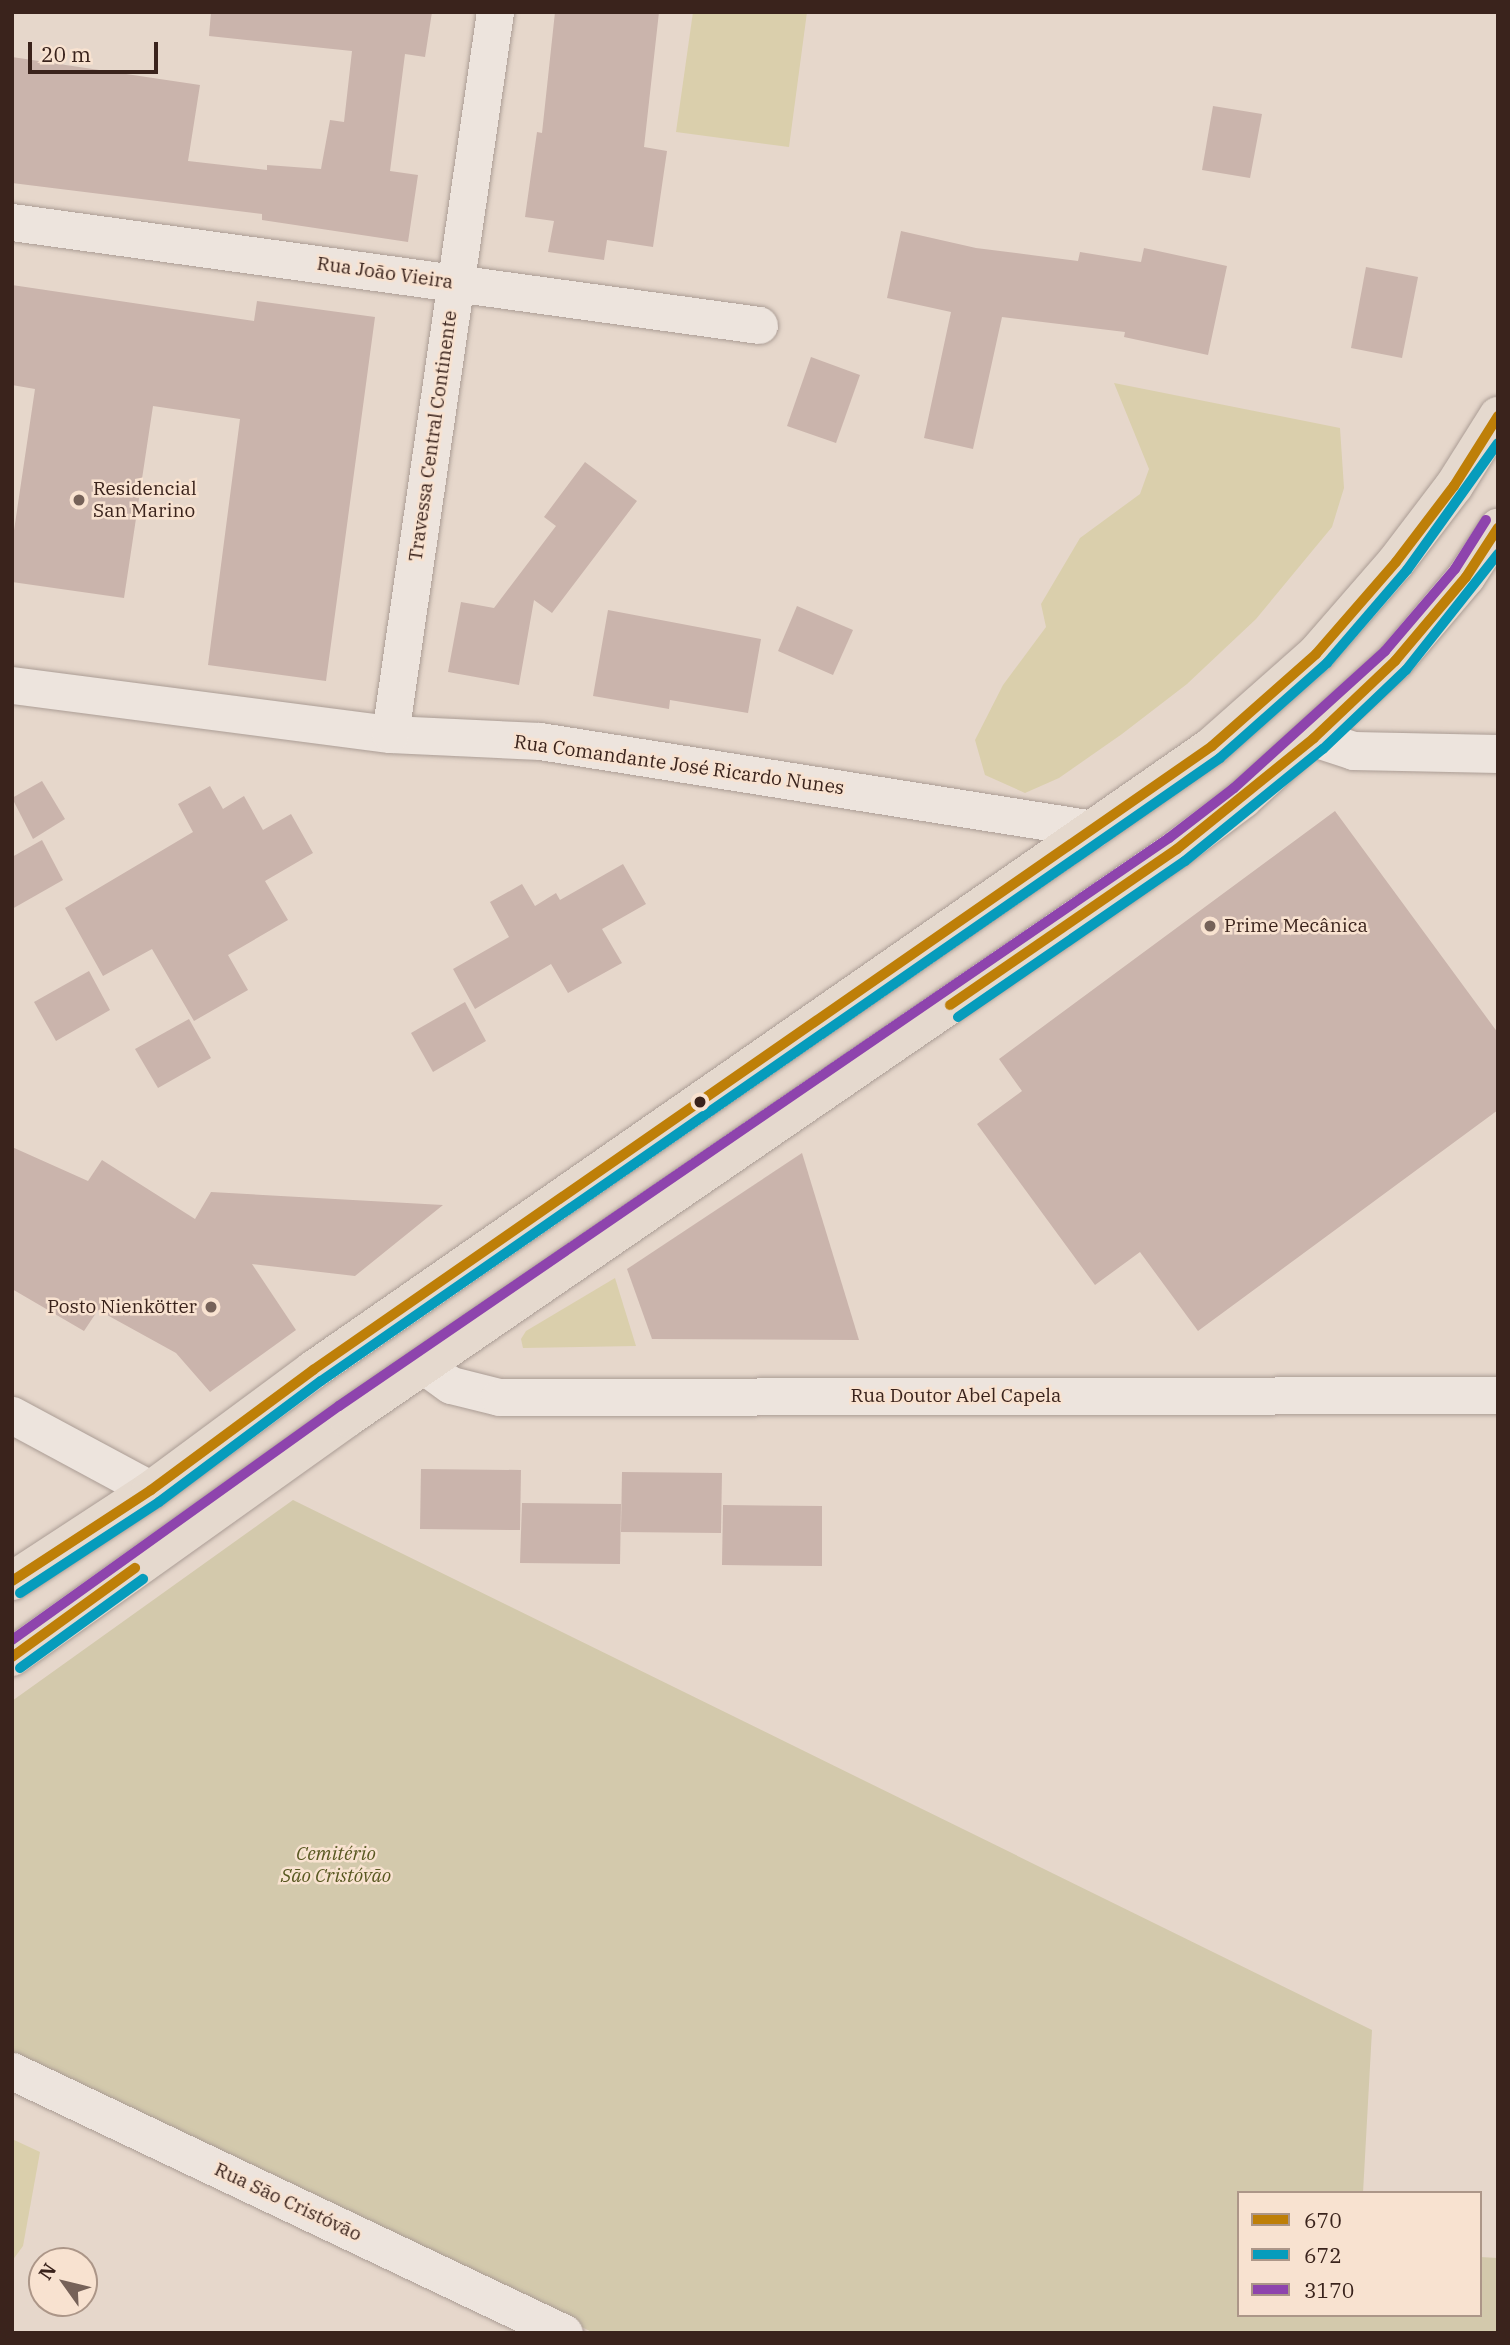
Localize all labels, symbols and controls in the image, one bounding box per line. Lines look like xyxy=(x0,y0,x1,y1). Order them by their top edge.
scale bar xyxy=(32,28,161,72)
text: 20 m xyxy=(41,40,91,68)
street label: Rua João Vieira xyxy=(315,252,455,294)
street label: Travessa Central Continente xyxy=(404,309,462,563)
place label: Residencial San Marino xyxy=(93,478,197,522)
marker: Residencial San Marino xyxy=(71,492,87,508)
street label: Rua Comandante José Ricardo Nunes xyxy=(512,731,846,799)
place label: Prime Mecânica xyxy=(1224,915,1368,937)
marker: Prime Mecânica xyxy=(1202,918,1218,934)
unlabelled marker xyxy=(693,1095,707,1109)
place label: Posto Nienkötter xyxy=(47,1296,197,1318)
marker: Posto Nienkötter xyxy=(203,1299,219,1315)
street label: Rua Doutor Abel Capela xyxy=(851,1385,1061,1407)
park label: Cemitério São Cristóvão xyxy=(281,1843,391,1887)
street label: Rua São Cristóvão xyxy=(211,2158,365,2246)
legend xyxy=(1237,2191,1482,2317)
text: 670 xyxy=(1304,2206,1342,2234)
text: 672 xyxy=(1304,2241,1342,2269)
north arrow xyxy=(28,2247,98,2317)
text: N xyxy=(33,2258,61,2284)
text: 3170 xyxy=(1304,2276,1354,2304)

